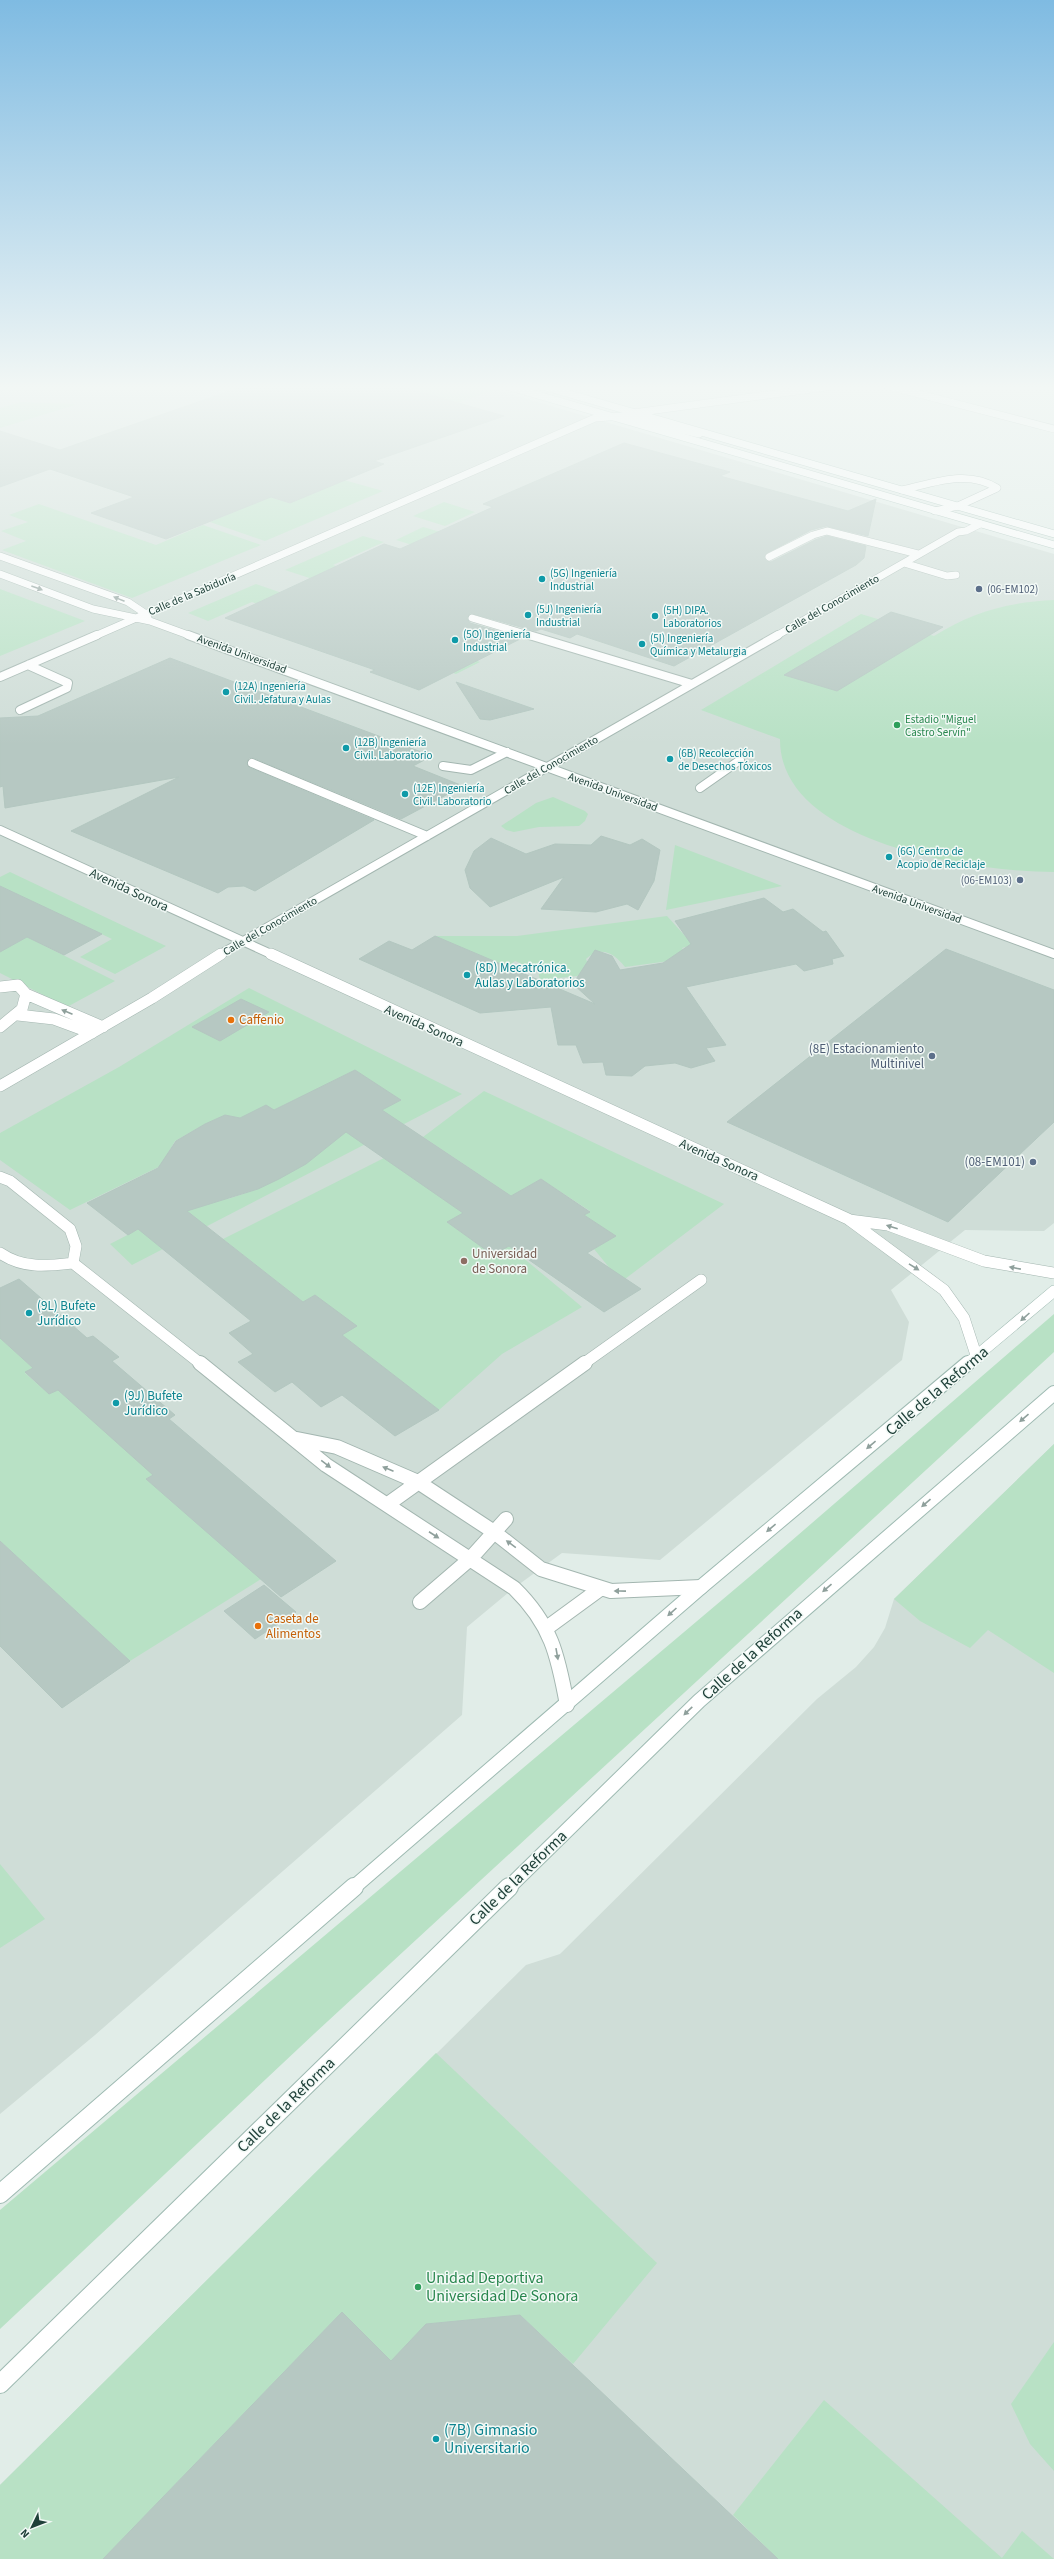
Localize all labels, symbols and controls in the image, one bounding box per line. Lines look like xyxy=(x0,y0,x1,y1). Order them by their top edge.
place label: (5G) Ingeniería Industrial xyxy=(550,566,617,594)
street label: Calle de la Sabiduría xyxy=(146,569,238,619)
street label: Calle del Conocimiento xyxy=(782,571,882,637)
marker: (5G) Ingeniería Industrial xyxy=(537,574,547,584)
place label: (06-EM102) xyxy=(987,582,1038,597)
marker: (06-EM102) xyxy=(974,584,984,594)
one-way arrow xyxy=(31,585,43,591)
one-way arrow xyxy=(113,595,125,601)
place label: (5J) Ingeniería Industrial xyxy=(536,602,602,630)
place label: (5H) DIPA. Laboratorios xyxy=(663,603,722,631)
marker: (5J) Ingeniería Industrial xyxy=(523,610,533,620)
marker: (5H) DIPA. Laboratorios xyxy=(650,611,660,621)
place label: (5O) Ingeniería Industrial xyxy=(463,627,531,655)
street label: Avenida Universidad xyxy=(195,631,289,677)
place label: (5I) Ingeniería Química y Metalurgia xyxy=(650,631,746,659)
marker: (5O) Ingeniería Industrial xyxy=(450,635,460,645)
marker: (5I) Ingeniería Química y Metalurgia xyxy=(637,639,647,649)
place label: (12A) Ingeniería Civil. Jefatura y Aulas xyxy=(234,679,331,707)
marker: (12A) Ingeniería Civil. Jefatura y Aulas xyxy=(221,687,231,697)
place label: Estadio "Miguel Castro Servín" xyxy=(905,712,977,740)
marker: Estadio "Miguel Castro Servín" xyxy=(892,720,902,730)
street label: Calle del Conocimiento xyxy=(501,732,601,798)
place label: (12B) Ingeniería Civil. Laboratorio xyxy=(354,735,433,763)
marker: (12B) Ingeniería Civil. Laboratorio xyxy=(341,743,351,753)
place label: (6B) Recolección de Desechos Tóxicos xyxy=(678,746,772,774)
marker: (6B) Recolección de Desechos Tóxicos xyxy=(665,754,675,764)
street label: Avenida Universidad xyxy=(566,769,660,815)
place label: (12E) Ingeniería Civil. Laboratorio xyxy=(413,781,492,809)
marker: (12E) Ingeniería Civil. Laboratorio xyxy=(400,789,410,799)
place label: (6G) Centro de Acopio de Reciclaje xyxy=(897,844,986,872)
marker: (6G) Centro de Acopio de Reciclaje xyxy=(884,852,894,862)
street label: Avenida Sonora xyxy=(87,864,171,916)
place label: (06-EM103) xyxy=(961,873,1012,888)
marker: (06-EM103) xyxy=(1015,875,1025,885)
street label: Avenida Universidad xyxy=(870,881,964,927)
street label: Calle del Conocimiento xyxy=(220,893,320,959)
place label: (8D) Mecatrónica. Aulas y Laboratorios xyxy=(475,959,585,992)
marker: (8D) Mecatrónica. Aulas y Laboratorios xyxy=(462,970,472,980)
street label: Avenida Sonora xyxy=(382,1000,466,1052)
one-way arrow xyxy=(60,1008,72,1014)
place label: Caffenio xyxy=(239,1011,284,1029)
marker: Caffenio xyxy=(226,1015,236,1025)
place label: (8E) Estacionamiento Multinivel xyxy=(809,1040,924,1073)
marker: (8E) Estacionamiento Multinivel xyxy=(927,1051,937,1061)
street label: Avenida Sonora xyxy=(677,1134,761,1186)
place label: (08-EM101) xyxy=(964,1153,1025,1171)
marker: (08-EM101) xyxy=(1028,1157,1038,1167)
one-way arrow xyxy=(886,1224,898,1230)
place label: Universidad de Sonora xyxy=(472,1245,537,1278)
marker: Universidad de Sonora xyxy=(459,1256,469,1266)
one-way arrow xyxy=(909,1263,919,1271)
one-way arrow xyxy=(1009,1264,1022,1270)
place label: (9L) Bufete Jurídico xyxy=(37,1297,96,1330)
marker: (9L) Bufete Jurídico xyxy=(24,1308,34,1318)
one-way arrow xyxy=(1020,1313,1030,1322)
street label: Calle de la Reforma xyxy=(881,1341,993,1441)
place label: (9J) Bufete Jurídico xyxy=(124,1387,183,1420)
marker: (9J) Bufete Jurídico xyxy=(111,1398,121,1408)
one-way arrow xyxy=(1019,1414,1030,1423)
one-way arrow xyxy=(866,1441,877,1450)
one-way arrow xyxy=(320,1460,331,1468)
one-way arrow xyxy=(383,1466,394,1472)
one-way arrow xyxy=(921,1498,930,1507)
one-way arrow xyxy=(766,1524,777,1533)
one-way arrow xyxy=(429,1531,440,1539)
one-way arrow xyxy=(505,1540,516,1548)
one-way arrow xyxy=(822,1583,832,1592)
one-way arrow xyxy=(613,1588,626,1594)
street label: Calle de la Reforma xyxy=(697,1603,807,1705)
one-way arrow xyxy=(667,1608,677,1617)
place label: Caseta de Alimentos xyxy=(266,1610,321,1643)
marker: Caseta de Alimentos xyxy=(253,1621,263,1631)
one-way arrow xyxy=(555,1648,561,1660)
one-way arrow xyxy=(683,1706,693,1716)
street label: Calle de la Reforma xyxy=(464,1825,572,1931)
street label: Calle de la Reforma xyxy=(232,2052,340,2158)
place label: Unidad Deportiva Universidad De Sonora xyxy=(426,2267,578,2307)
marker: Unidad Deportiva Universidad De Sonora xyxy=(413,2282,423,2292)
place label: (7B) Gimnasio Universitario xyxy=(444,2419,537,2459)
marker: (7B) Gimnasio Universitario xyxy=(431,2434,441,2444)
north arrow xyxy=(12,2507,52,2547)
text: N xyxy=(17,2526,33,2541)

